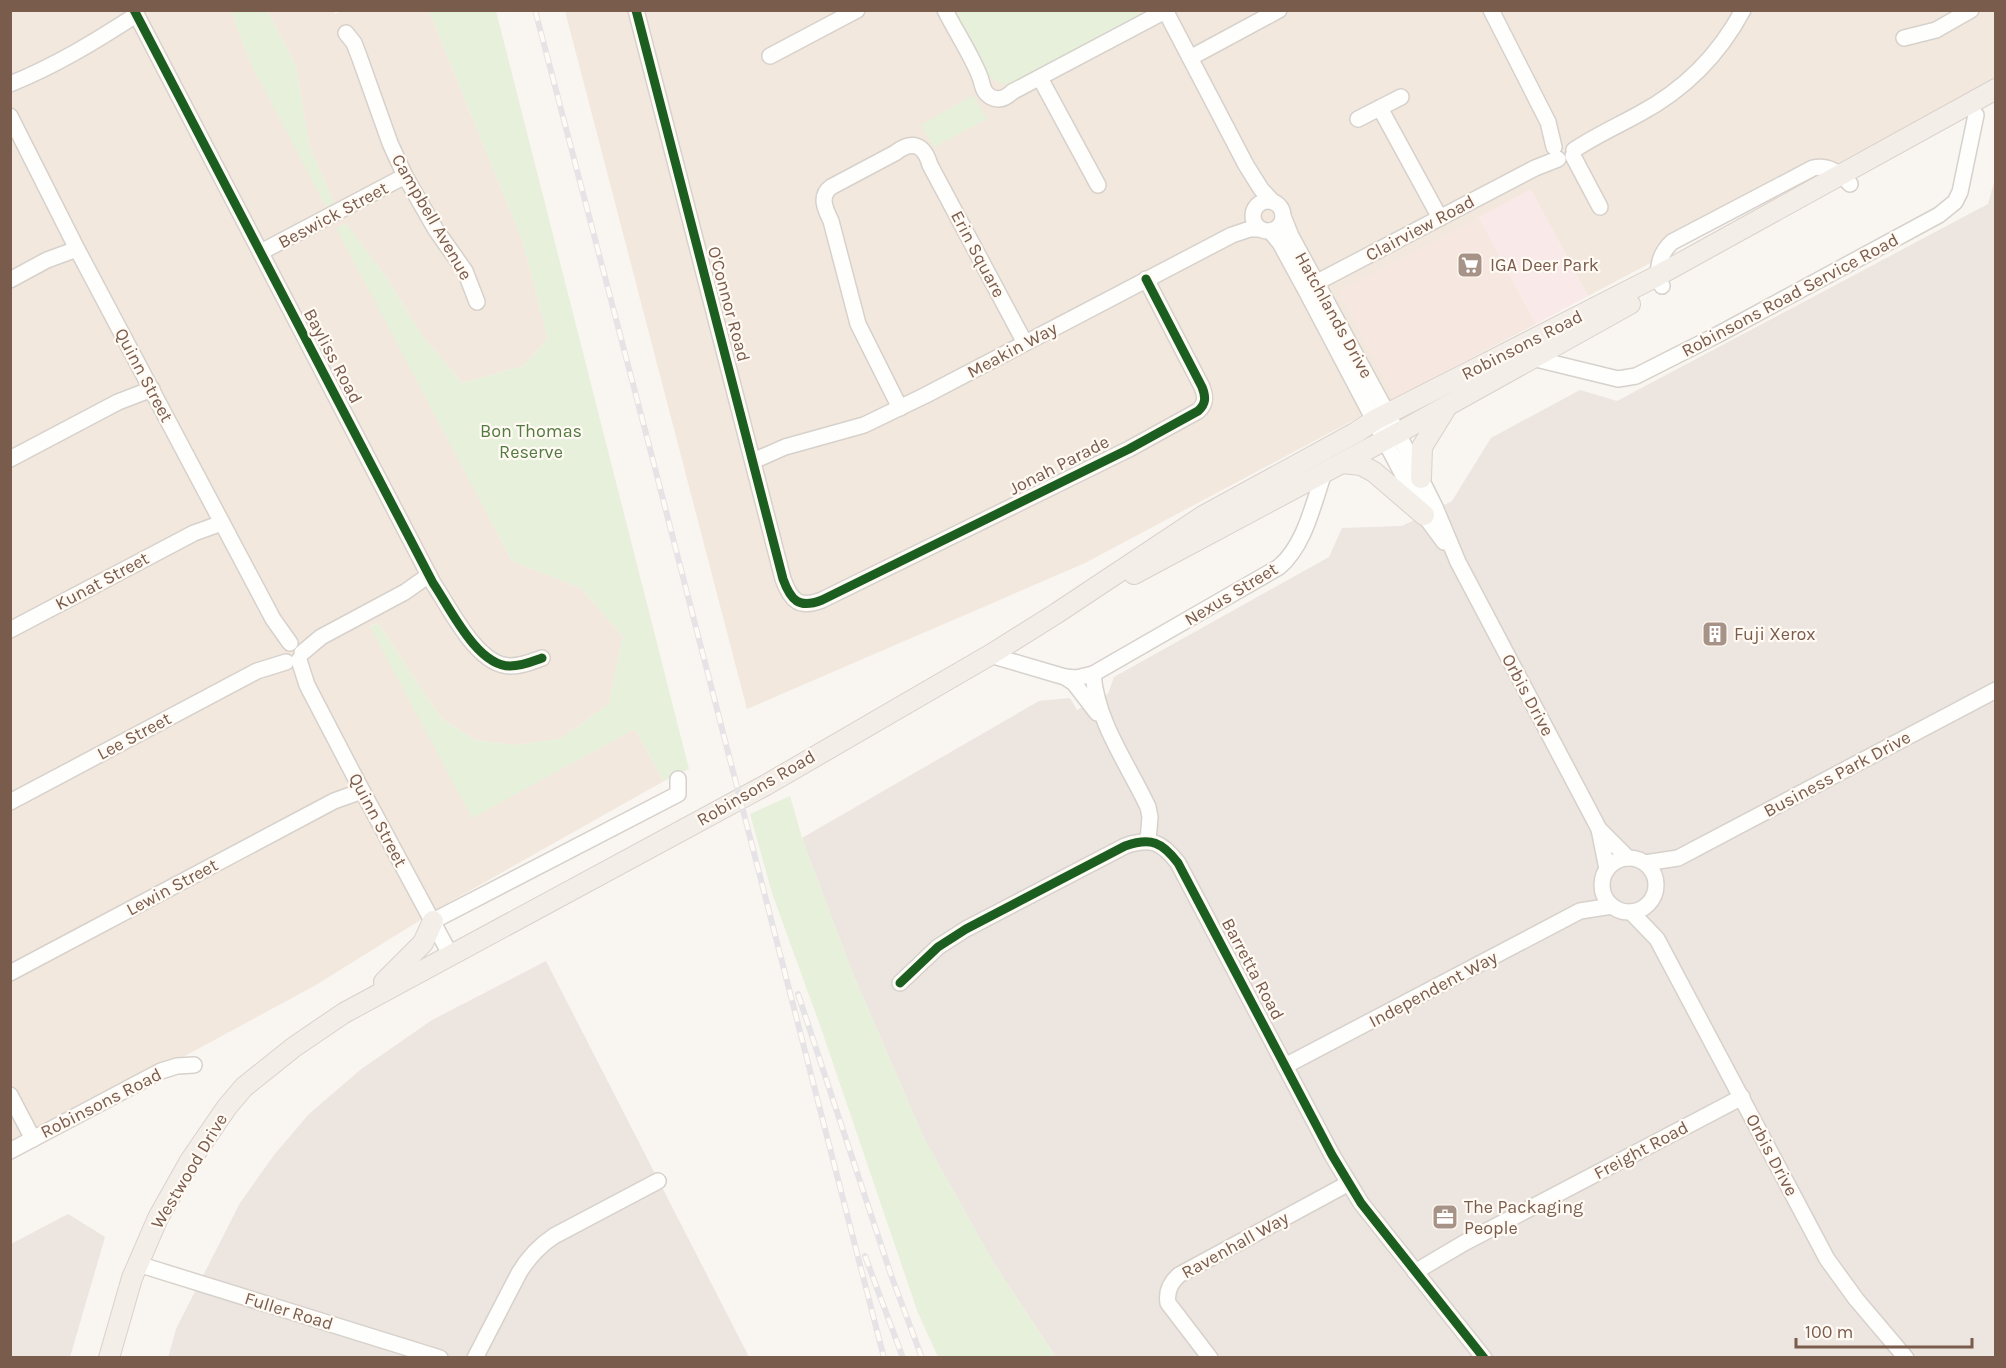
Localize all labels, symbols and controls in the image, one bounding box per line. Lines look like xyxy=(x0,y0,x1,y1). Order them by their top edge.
street label: Campbell Avenue xyxy=(387,150,477,284)
street label: Beswick Street xyxy=(274,177,392,253)
street label: Clairview Road xyxy=(1362,190,1478,266)
street label: Erin Square xyxy=(946,207,1010,301)
street label: Robinsons Road Service Road xyxy=(1678,228,1902,362)
street label: O'Connor Road xyxy=(703,244,755,364)
street label: Hatchlands Drive xyxy=(1290,248,1378,382)
supermarket icon: IGA Deer Park xyxy=(1455,250,1485,280)
place label: IGA Deer Park xyxy=(1490,254,1599,276)
street label: Bayliss Road xyxy=(299,305,367,407)
street label: Robinsons Road xyxy=(1458,305,1586,385)
street label: Meakin Way xyxy=(963,317,1061,383)
street label: Quinn Street xyxy=(110,324,178,426)
park label: Bon Thomas Reserve xyxy=(480,420,582,463)
street label: Jonah Parade xyxy=(1005,430,1113,500)
street label: Kunat Street xyxy=(51,547,153,615)
street label: Nexus Street xyxy=(1180,557,1282,630)
building icon: Fuji Xerox xyxy=(1700,619,1730,649)
place label: Fuji Xerox xyxy=(1734,623,1816,645)
street label: Orbis Drive xyxy=(1497,650,1559,740)
street label: Lee Street xyxy=(93,707,175,765)
street label: Business Park Drive xyxy=(1760,726,1914,822)
street label: Robinsons Road xyxy=(693,745,819,831)
street label: Quinn Street xyxy=(344,769,412,871)
street label: Lewin Street xyxy=(122,854,222,920)
street label: Barretta Road xyxy=(1217,914,1289,1024)
street label: Independent Way xyxy=(1365,946,1501,1032)
street label: Robinsons Road xyxy=(37,1063,165,1143)
street label: Westwood Drive xyxy=(146,1109,232,1233)
street label: Orbis Drive xyxy=(1741,1110,1803,1200)
street label: Freight Road xyxy=(1590,1116,1692,1184)
place label: The Packaging People xyxy=(1464,1196,1583,1239)
office icon: The Packaging People xyxy=(1430,1202,1460,1232)
street label: Ravenhall Way xyxy=(1178,1206,1293,1283)
street label: Fuller Road xyxy=(242,1287,336,1335)
scale bar xyxy=(1796,1311,1972,1349)
text: 100 m xyxy=(1805,1321,1853,1343)

